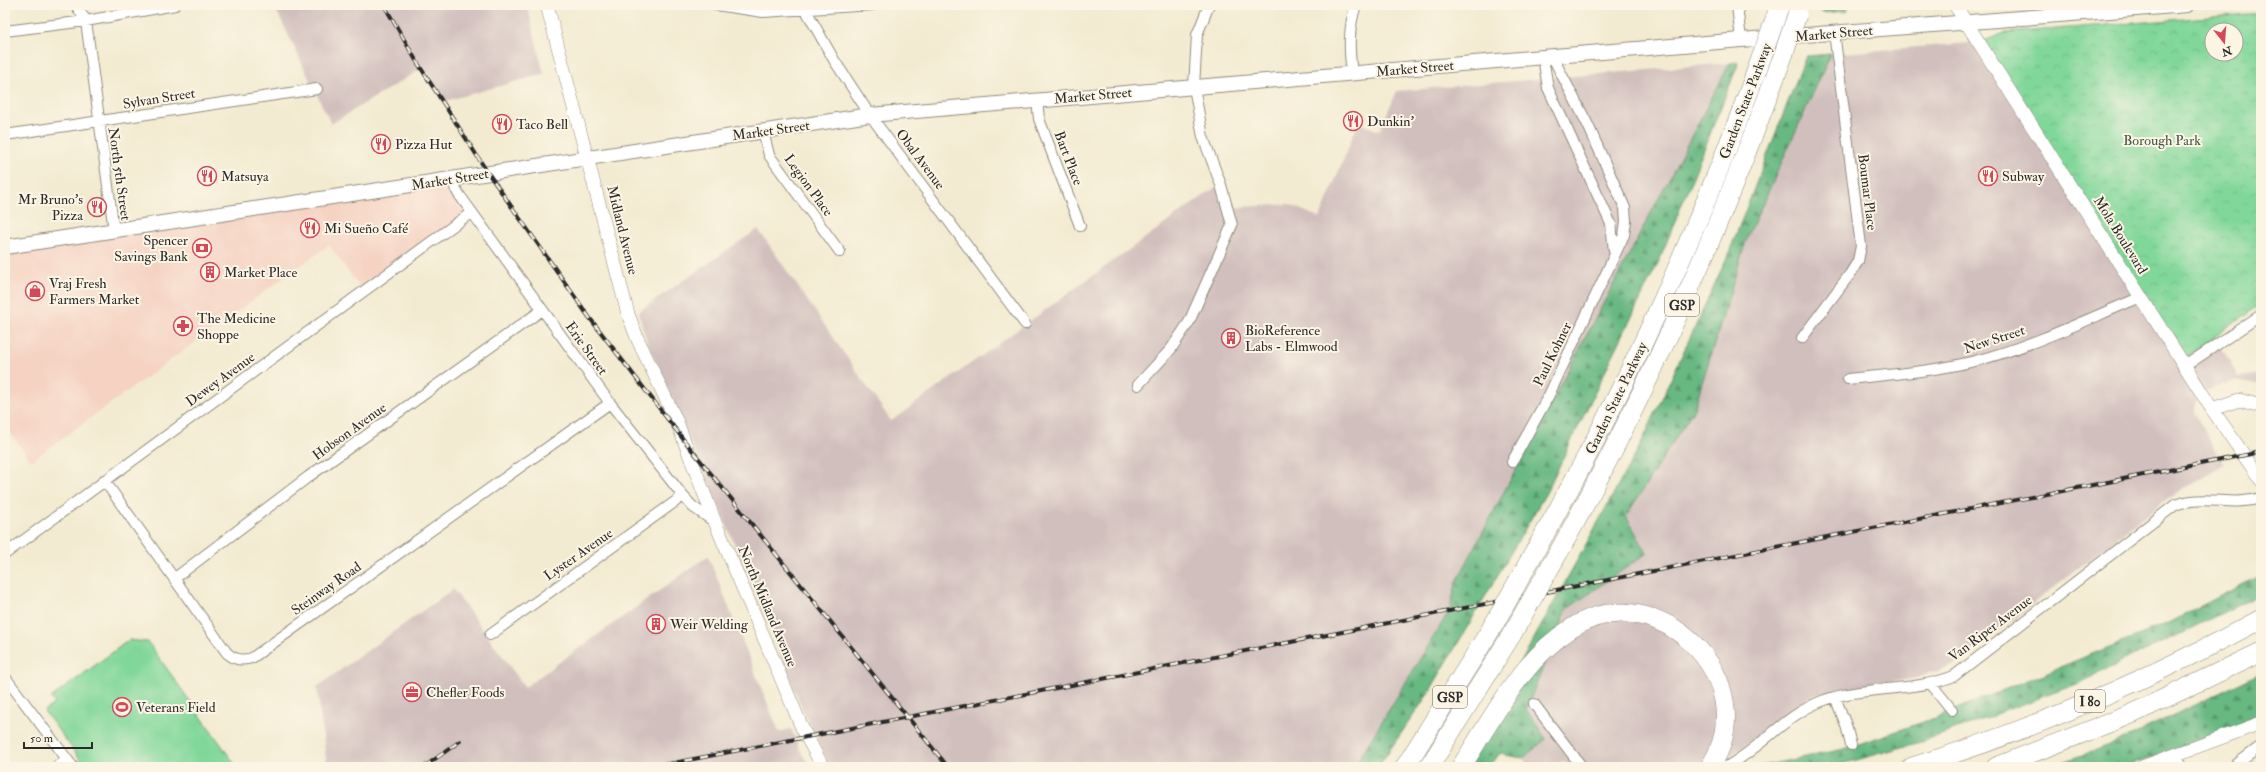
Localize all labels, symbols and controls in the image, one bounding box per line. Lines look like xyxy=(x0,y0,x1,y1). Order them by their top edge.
street label: Market Street xyxy=(1794,22,1874,45)
north arrow xyxy=(2204,22,2244,62)
street label: Garden State Parkway xyxy=(1716,40,1777,162)
text: N xyxy=(2219,43,2234,59)
street label: Market Street xyxy=(1375,57,1455,80)
street label: Sylvan Street xyxy=(122,84,197,114)
street label: Market Street xyxy=(1053,84,1133,107)
restaurant icon: Dunkin' xyxy=(1342,110,1364,132)
restaurant icon: Taco Bell xyxy=(491,113,513,135)
place label: Dunkin' xyxy=(1367,113,1415,130)
place label: Taco Bell xyxy=(516,116,568,133)
street label: Market Street xyxy=(731,117,811,144)
street label: North 5th Street xyxy=(105,126,135,222)
street label: Obal Avenue xyxy=(892,126,949,193)
street label: Bart Place xyxy=(1050,129,1087,188)
park label: Borough Park xyxy=(2123,132,2201,149)
restaurant icon: Pizza Hut xyxy=(370,133,392,155)
place label: Pizza Hut xyxy=(395,136,453,153)
street label: Legion Place xyxy=(780,151,837,220)
street label: Boumar Place xyxy=(1854,153,1881,231)
restaurant icon: Matsuya xyxy=(196,165,218,187)
street label: Market Street xyxy=(410,165,490,194)
restaurant icon: Subway xyxy=(1977,165,1999,187)
place label: Matsuya xyxy=(221,168,269,186)
place label: Subway xyxy=(2002,168,2045,186)
street label: Midland Avenue xyxy=(603,184,642,276)
place label: Mr Bruno's Pizza xyxy=(18,191,83,224)
street label: Mola Boulevard xyxy=(2090,193,2151,277)
restaurant icon: Mr Bruno's Pizza xyxy=(86,196,108,218)
restaurant icon: Mi Sueño Café xyxy=(299,217,321,239)
place label: Mi Sueño Café xyxy=(324,220,408,237)
place label: Spencer Savings Bank xyxy=(114,232,189,265)
bank icon: Spencer Savings Bank xyxy=(191,237,213,259)
building icon: Market Place xyxy=(199,261,221,283)
place label: Market Place xyxy=(224,264,297,281)
place label: Vraj Fresh Farmers Market xyxy=(49,275,140,308)
shop icon: Vraj Fresh Farmers Market xyxy=(24,280,46,302)
road number: GSP xyxy=(1665,294,1699,316)
place label: The Medicine Shoppe xyxy=(197,310,276,344)
pharmacy icon: The Medicine Shoppe xyxy=(172,315,194,337)
street label: Erie Street xyxy=(562,318,612,379)
street label: Paul Kohner xyxy=(1530,319,1576,389)
street label: New Street xyxy=(1961,321,2027,357)
place label: BioReference Labs - Elmwood xyxy=(1245,322,1338,355)
building icon: BioReference Labs - Elmwood xyxy=(1220,327,1242,349)
street label: Garden State Parkway xyxy=(1582,339,1652,458)
street label: Dewey Avenue xyxy=(182,349,259,411)
street label: Hobson Avenue xyxy=(309,399,390,464)
street label: Lyster Avenue xyxy=(541,524,617,585)
street label: North Midland Avenue xyxy=(734,543,801,669)
street label: Steinway Road xyxy=(288,558,365,620)
street label: Van Riper Avenue xyxy=(1945,591,2036,666)
building icon: Weir Welding xyxy=(645,613,667,635)
place label: Weir Welding xyxy=(669,616,749,633)
office icon: Chefler Foods xyxy=(401,681,423,703)
place label: Chefler Foods xyxy=(426,684,505,701)
road number: GSP xyxy=(1433,686,1467,708)
road number: I 80 xyxy=(2075,690,2105,712)
sports icon: Veterans Field xyxy=(111,696,133,718)
place label: Veterans Field xyxy=(136,699,216,716)
scale bar xyxy=(24,724,92,750)
text: 50 m xyxy=(30,731,54,746)

